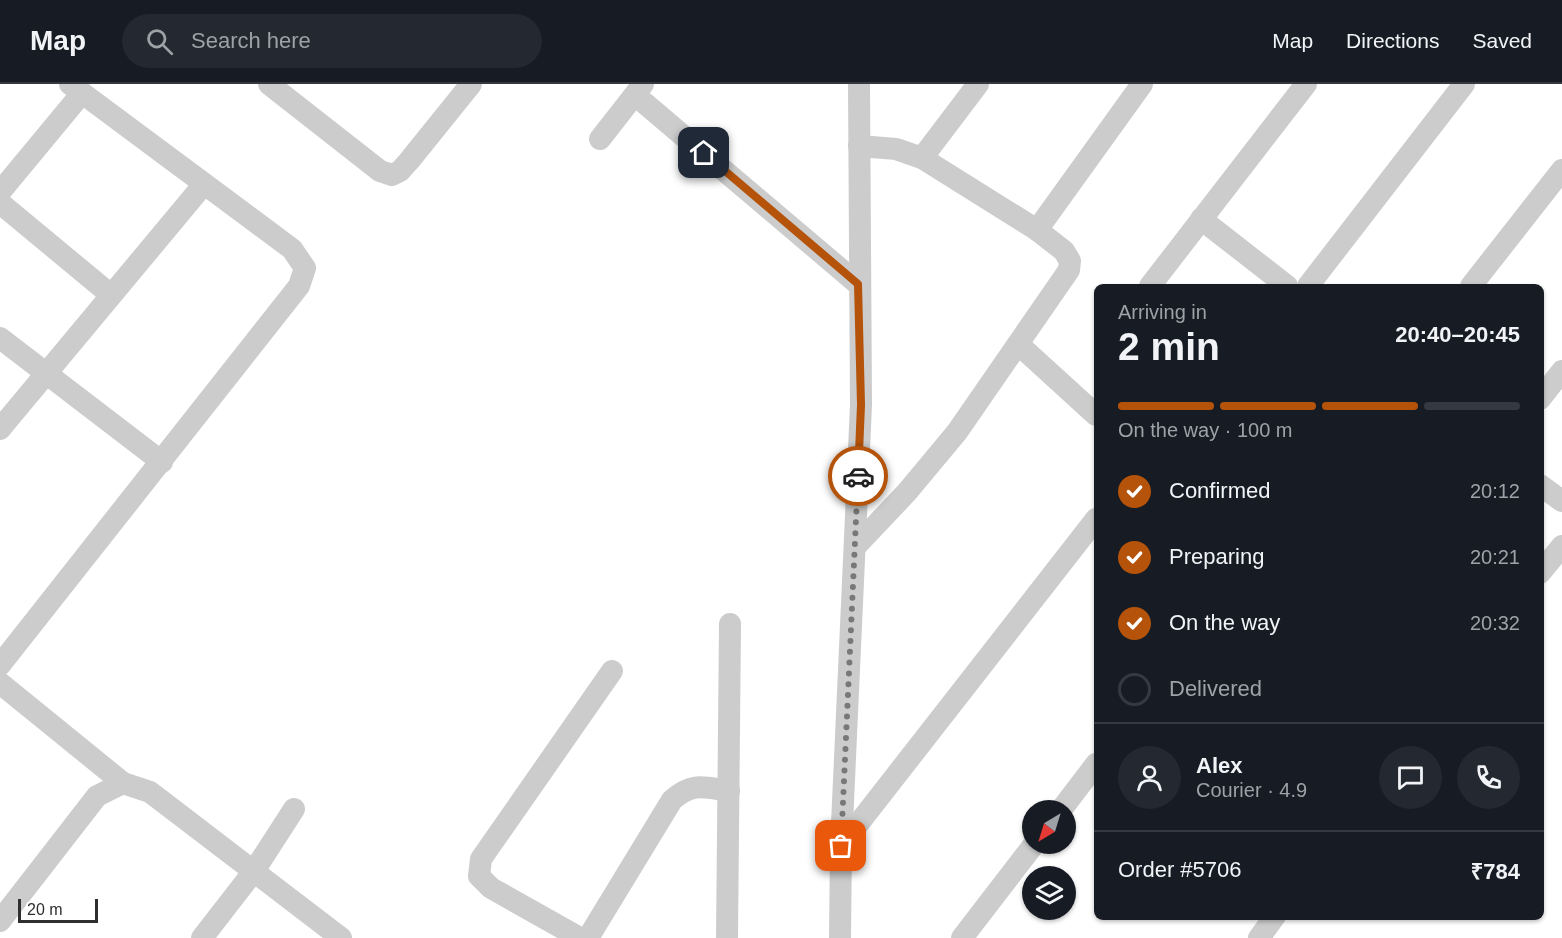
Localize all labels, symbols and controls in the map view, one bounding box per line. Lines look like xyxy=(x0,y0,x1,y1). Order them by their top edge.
search box xyxy=(122,14,542,68)
text: Map xyxy=(30,25,86,56)
icon: search xyxy=(143,25,176,58)
text: Search here xyxy=(191,28,311,53)
text: Map xyxy=(1272,29,1313,52)
text: Directions xyxy=(1346,29,1439,52)
text: Saved xyxy=(1472,29,1532,52)
pin xyxy=(678,127,729,178)
icon: home xyxy=(687,136,720,169)
text: Arriving in xyxy=(1118,301,1207,323)
text: 20:40–20:45 xyxy=(1395,322,1520,347)
text: 2 min xyxy=(1118,325,1220,368)
text: On the way · 100 m xyxy=(1118,419,1293,441)
courier xyxy=(828,446,888,506)
icon: car xyxy=(842,460,875,493)
icon: check xyxy=(1118,475,1151,508)
text: Confirmed xyxy=(1169,478,1270,503)
text: 20:12 xyxy=(1470,480,1520,502)
icon: check xyxy=(1118,541,1151,574)
text: Preparing xyxy=(1169,544,1264,569)
text: 20:21 xyxy=(1470,546,1520,568)
icon: check xyxy=(1118,607,1151,640)
text: On the way xyxy=(1169,610,1280,635)
text: 20:32 xyxy=(1470,612,1520,634)
text: Delivered xyxy=(1169,676,1262,701)
button: person xyxy=(1118,746,1181,809)
button: chat xyxy=(1379,746,1442,809)
button: phone xyxy=(1457,746,1520,809)
text: Alex xyxy=(1196,753,1242,778)
text: Courier · 4.9 xyxy=(1196,779,1307,801)
north arrow xyxy=(1022,800,1076,854)
map controls xyxy=(1022,800,1076,920)
pin xyxy=(815,820,866,871)
icon: bag xyxy=(824,829,857,862)
text: Order #5706 xyxy=(1118,857,1242,882)
text: ₹784 xyxy=(1471,859,1520,884)
button: layers xyxy=(1022,866,1076,920)
scale bar xyxy=(18,896,98,924)
text: 20 m xyxy=(27,901,63,918)

